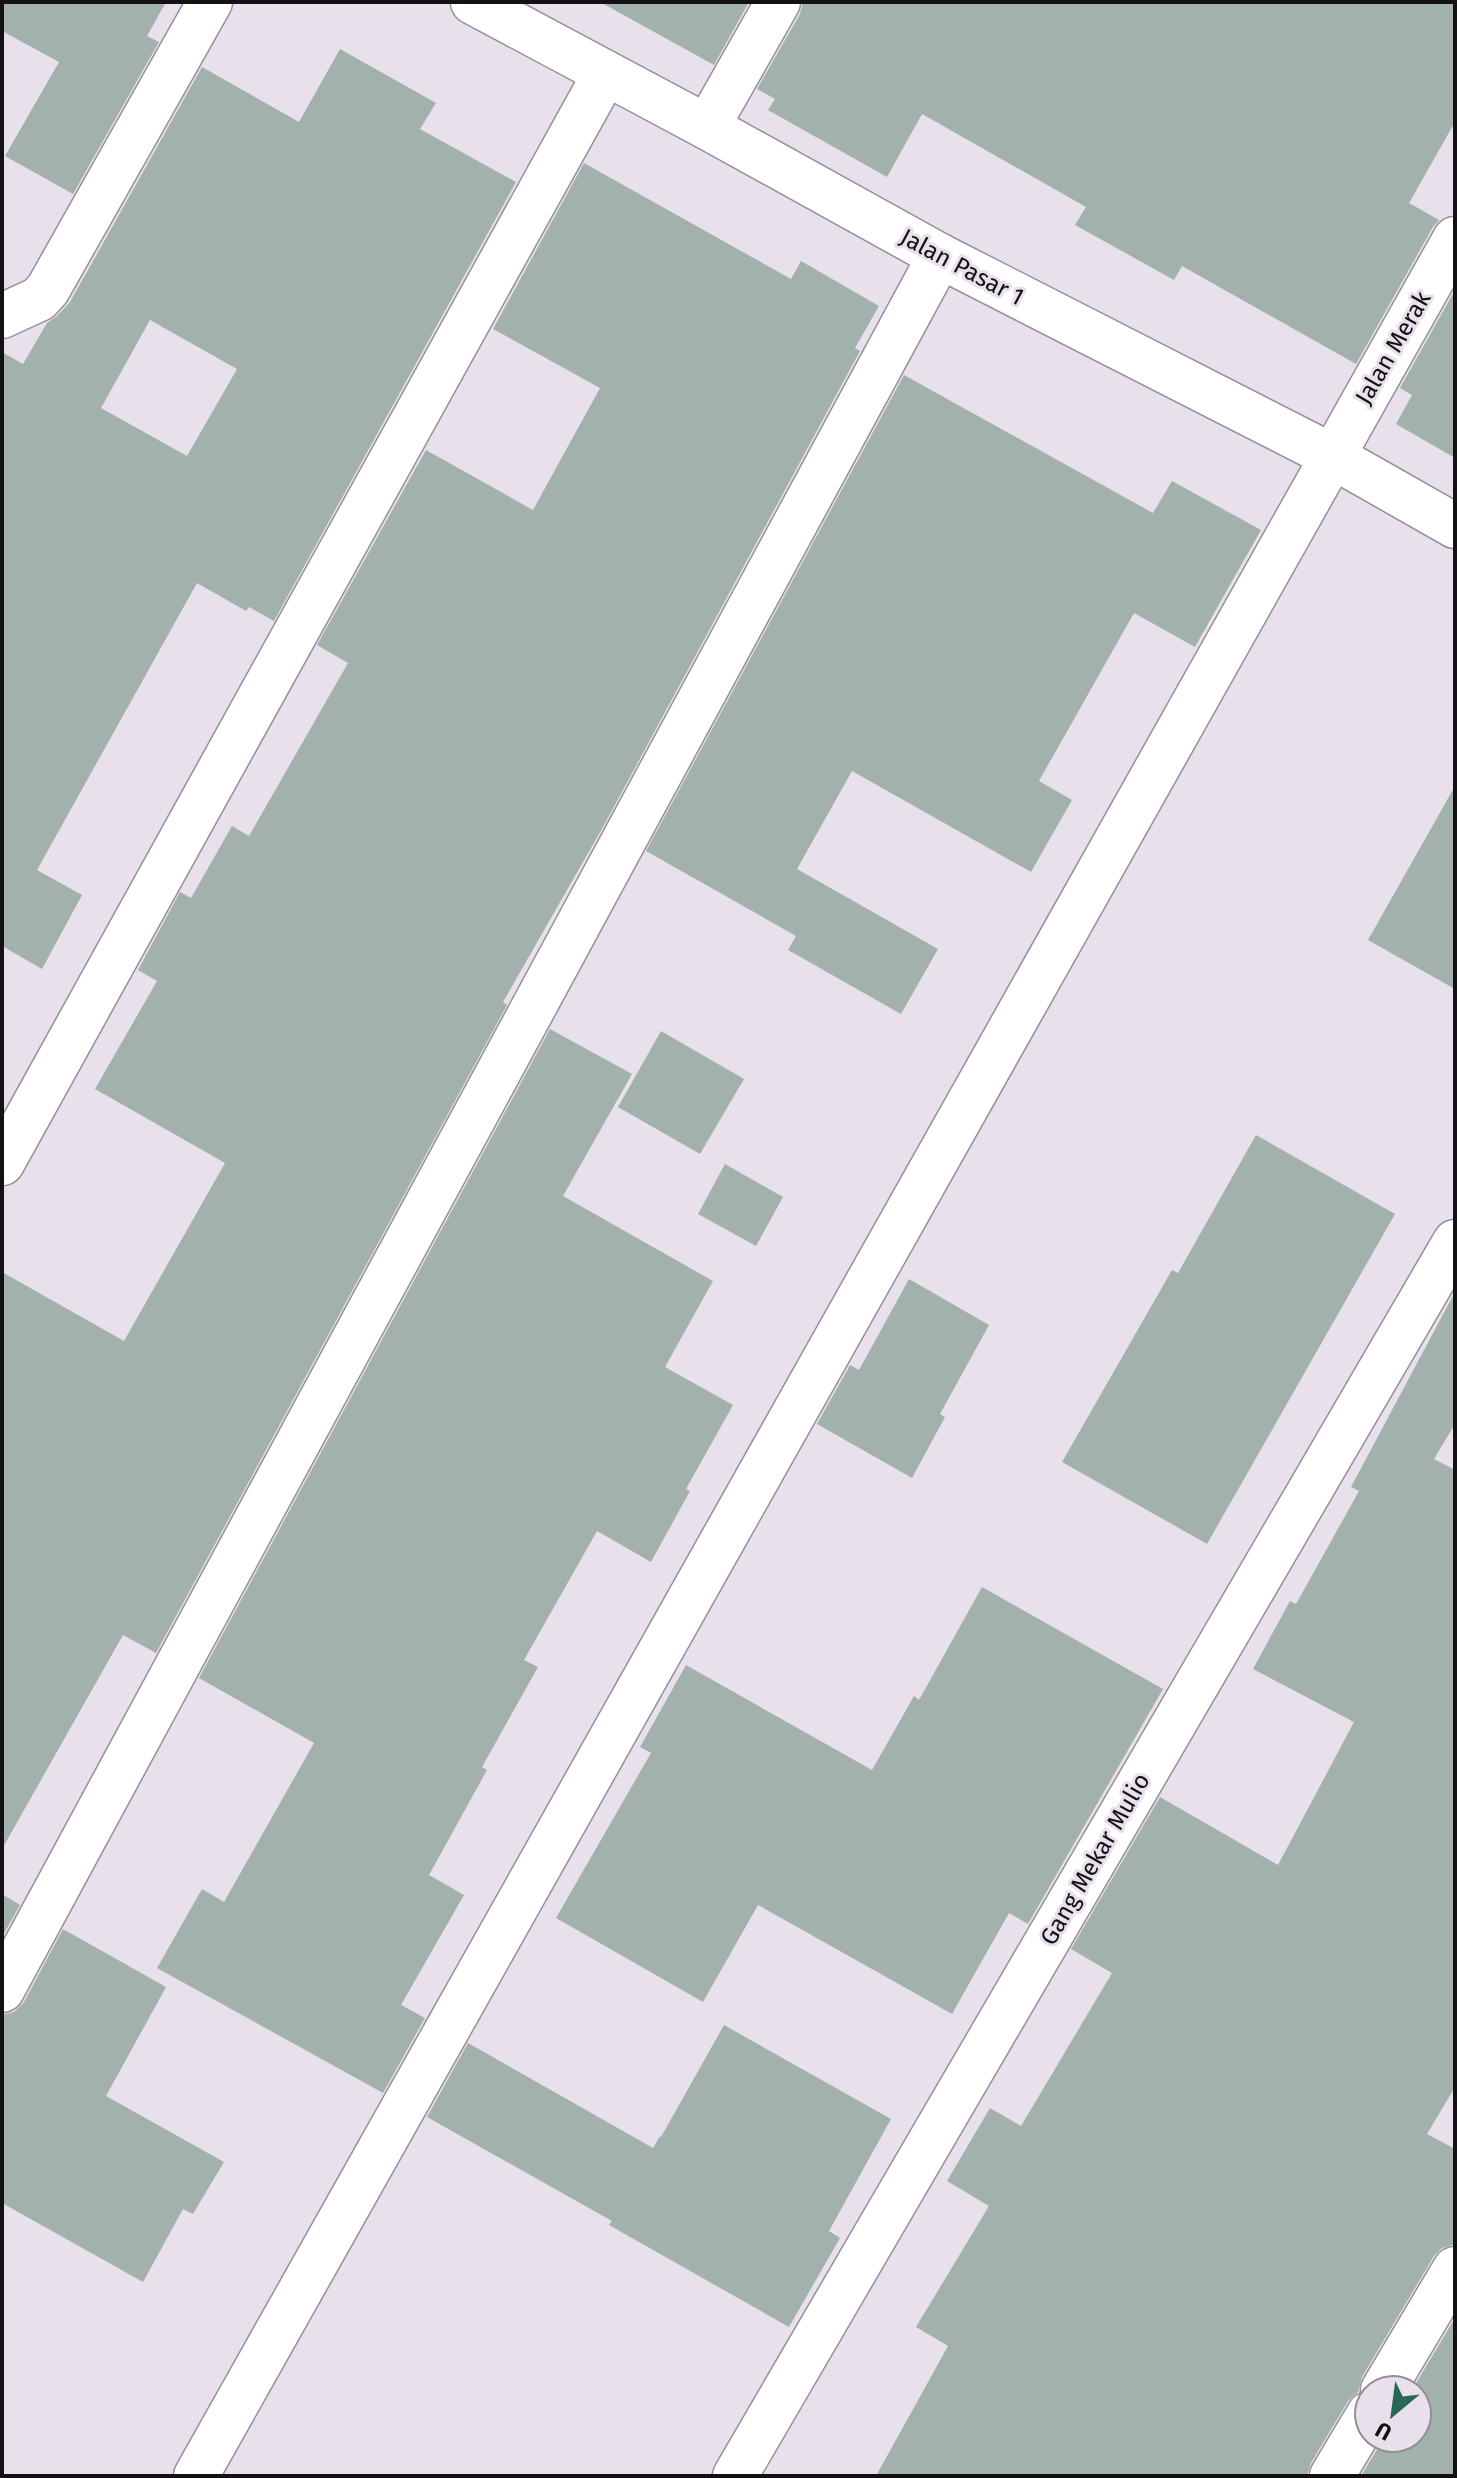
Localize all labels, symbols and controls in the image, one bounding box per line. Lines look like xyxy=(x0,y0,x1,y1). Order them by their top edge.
street label: Jalan Pasar 1 xyxy=(895,223,1029,311)
street label: Jalan Merak xyxy=(1349,286,1437,410)
street label: Gang Mekar Mulio xyxy=(1034,1768,1156,1950)
north arrow xyxy=(1353,2374,1433,2454)
text: U xyxy=(1371,2416,1396,2446)

